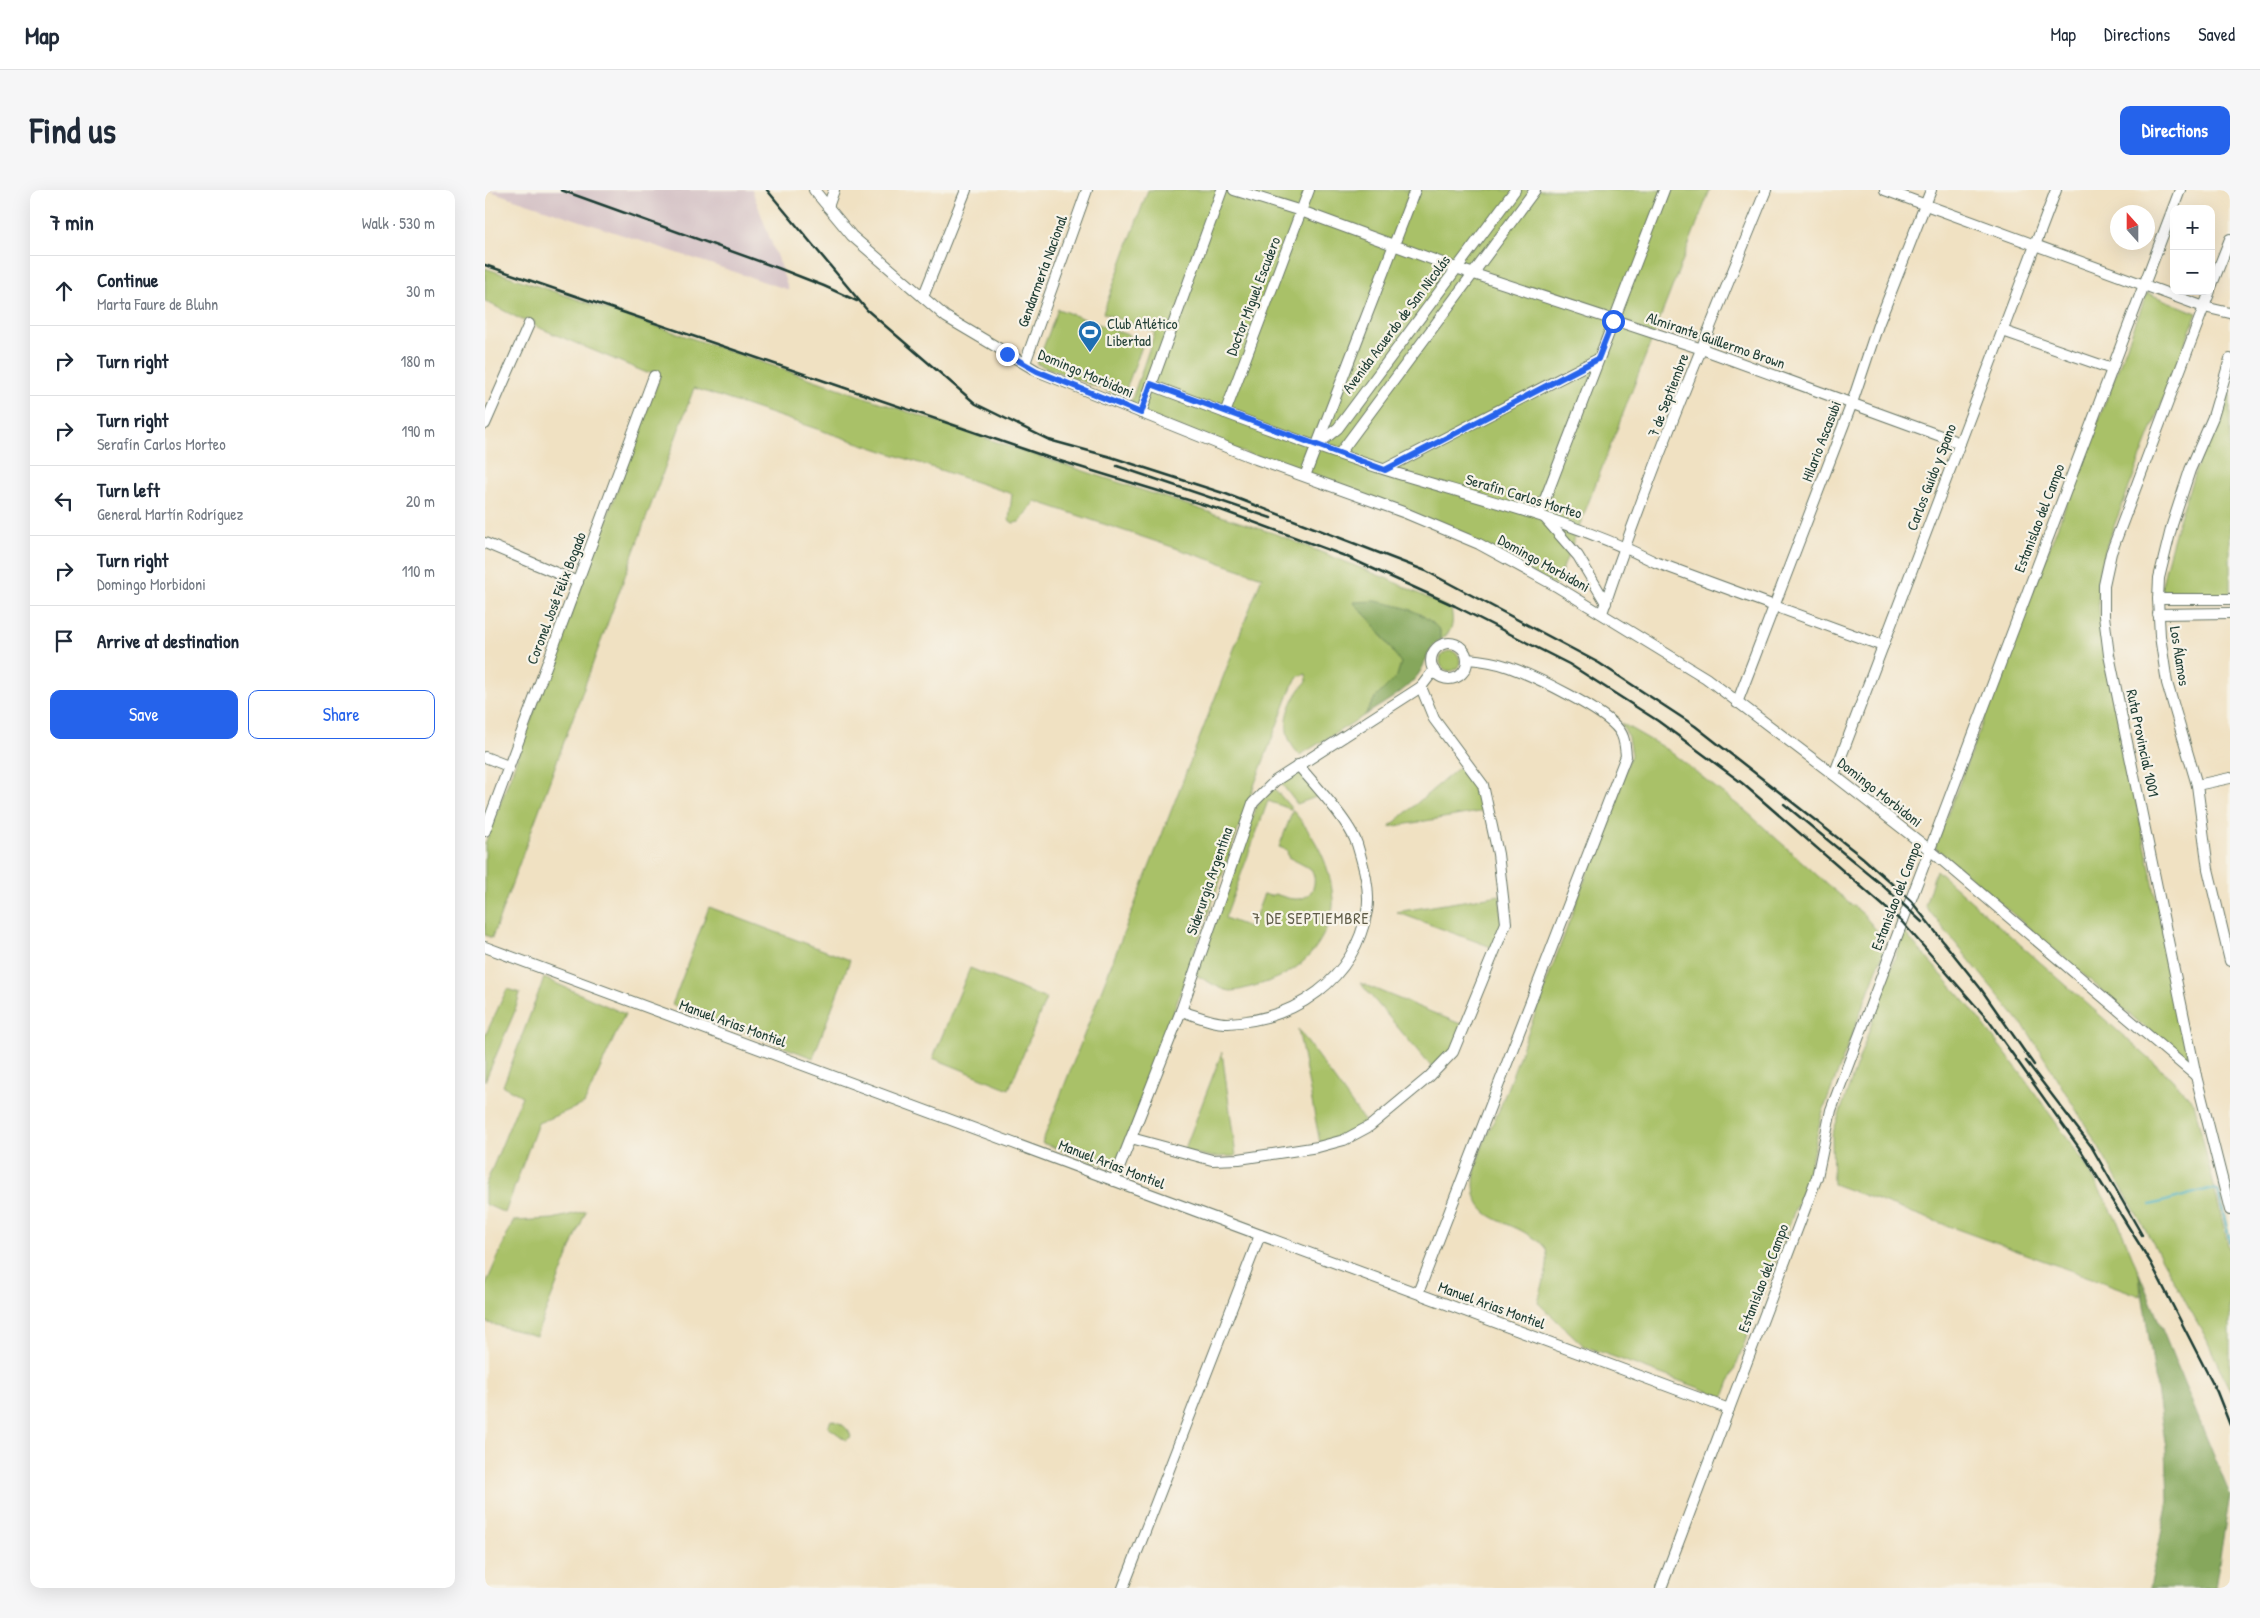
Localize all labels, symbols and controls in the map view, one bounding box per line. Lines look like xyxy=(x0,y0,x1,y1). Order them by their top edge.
text: Map xyxy=(25,19,59,51)
text: Map xyxy=(2051,22,2076,47)
text: Directions xyxy=(2104,22,2170,47)
text: Saved xyxy=(2198,22,2235,47)
button: Directions xyxy=(2120,106,2230,155)
text: Find us xyxy=(30,107,116,154)
north arrow xyxy=(2110,205,2155,250)
map controls xyxy=(2170,205,2215,295)
button: + xyxy=(2170,205,2215,250)
text: 7 min xyxy=(50,208,94,237)
text: Walk · 530 m xyxy=(362,212,435,234)
street label: Gendarmería Nacional xyxy=(1012,212,1072,330)
street label: Doctor Miguel Escudero xyxy=(1221,234,1285,358)
street label: Avenida Acuerdo de San Nicolás xyxy=(1337,250,1455,397)
button: − xyxy=(2170,250,2215,295)
text: Continue xyxy=(97,267,158,293)
icon: ahead xyxy=(50,277,78,305)
text: 30 m xyxy=(406,280,435,302)
text: Marta Faure de Bluhn xyxy=(97,293,218,315)
street label: Almirante Guillermo Brown xyxy=(1644,306,1788,374)
route start xyxy=(1602,310,1625,333)
place label: Club Atlético Libertad xyxy=(1107,313,1178,351)
sports icon: Club Atlético Libertad xyxy=(1077,319,1103,353)
route end xyxy=(996,343,1019,366)
street label: Domingo Morbidoni xyxy=(1035,343,1137,403)
icon: right xyxy=(50,347,78,375)
text: Turn right xyxy=(97,348,168,374)
text: 180 m xyxy=(401,350,435,372)
street label: 7 de Septiembre xyxy=(1642,350,1694,440)
street label: Hilario Ascasubi xyxy=(1796,398,1846,484)
text: Turn right xyxy=(97,407,168,433)
icon: right xyxy=(50,417,78,445)
text: 190 m xyxy=(402,420,435,442)
street label: Carlos Guido y Spano xyxy=(1901,421,1961,533)
text: Serafín Carlos Morteo xyxy=(97,433,226,455)
street label: Estanislao del Campo xyxy=(2009,461,2069,575)
street label: Serafín Carlos Morteo xyxy=(1463,468,1585,524)
text: Turn left xyxy=(97,477,160,503)
icon: left xyxy=(50,487,78,515)
text: 20 m xyxy=(406,490,435,512)
text: General Martín Rodríguez xyxy=(97,503,243,525)
street label: Coronel José Félix Bogado xyxy=(521,529,591,667)
street label: Domingo Morbidoni xyxy=(1494,529,1594,597)
text: Turn right xyxy=(97,547,168,573)
icon: right xyxy=(50,557,78,585)
text: 110 m xyxy=(402,560,435,582)
text: Domingo Morbidoni xyxy=(97,573,206,595)
street label: Los Álamos xyxy=(2165,625,2195,688)
icon: arrive xyxy=(50,627,78,655)
text: Arrive at destination xyxy=(97,628,239,654)
street label: Ruta Provincial 1001 xyxy=(2121,687,2165,799)
button: Save xyxy=(50,690,238,739)
button: Share xyxy=(248,690,435,739)
street label: Domingo Morbidoni xyxy=(1833,752,1927,832)
street label: Siderurgia Argentina xyxy=(1181,824,1237,938)
street label: Estanislao del Campo xyxy=(1866,839,1926,953)
district label: 7 DE SEPTIEMBRE xyxy=(1252,907,1370,929)
street label: Manuel Arias Montiel xyxy=(676,994,790,1052)
street label: Manuel Arias Montiel xyxy=(1056,1134,1168,1194)
street label: Estanislao del Campo xyxy=(1733,1221,1793,1335)
street label: Manuel Arias Montiel xyxy=(1435,1276,1549,1334)

